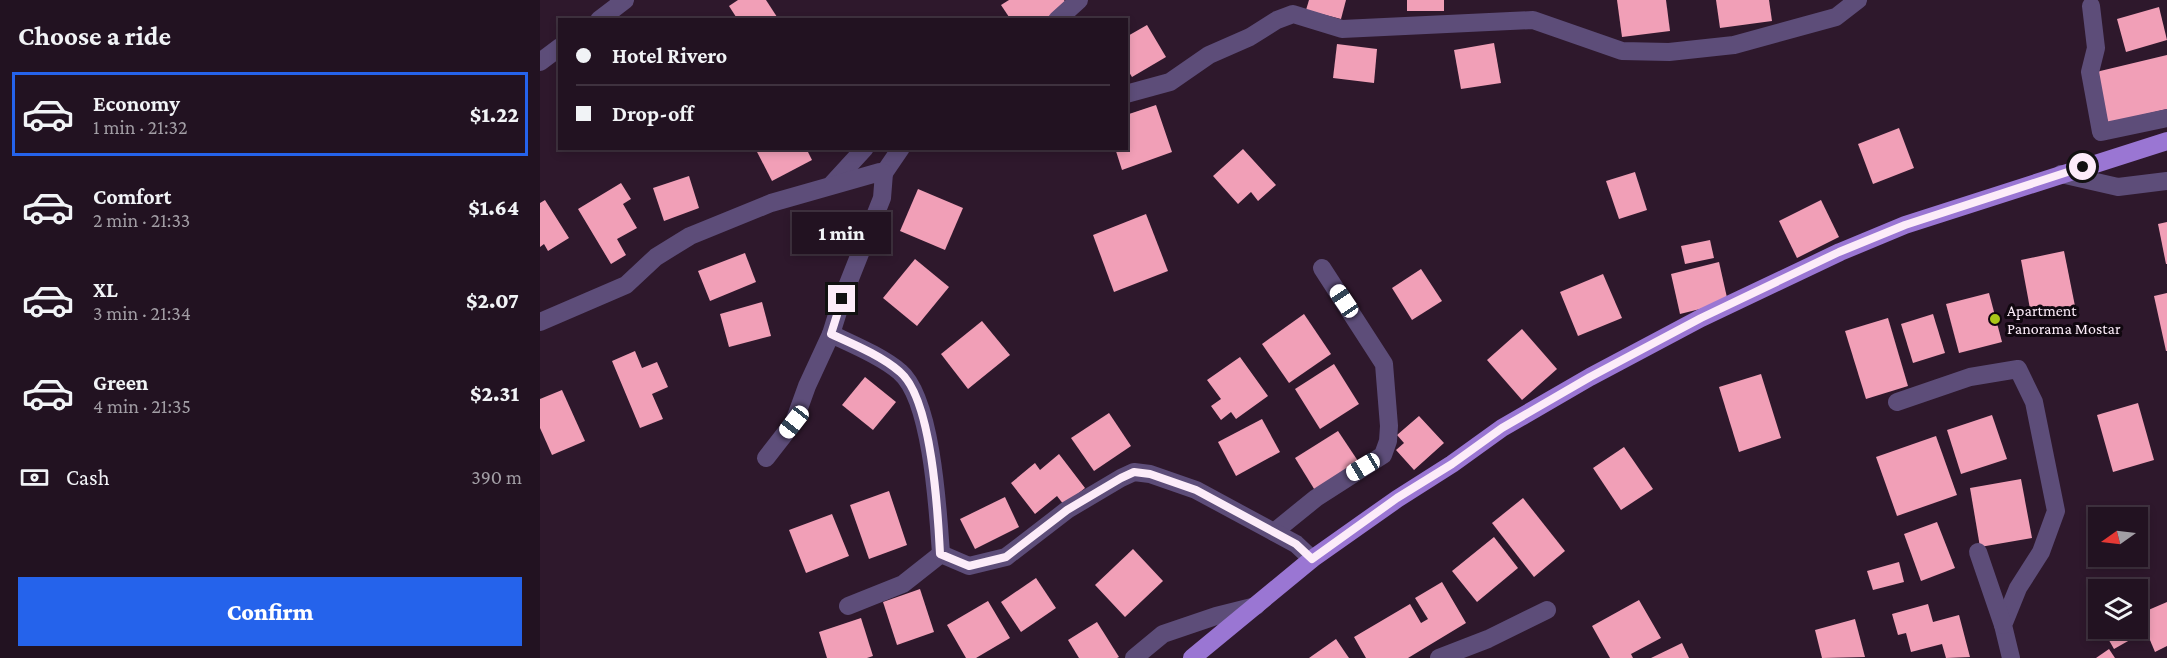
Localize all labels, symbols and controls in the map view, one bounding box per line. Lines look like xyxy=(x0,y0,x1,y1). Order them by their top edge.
text: Choose a ride xyxy=(18,21,171,51)
text: Hotel Rivero xyxy=(612,43,727,68)
icon: car xyxy=(21,87,75,141)
text: Economy xyxy=(93,91,180,116)
text: Drop-off xyxy=(612,101,694,126)
text: $1.22 xyxy=(470,102,519,127)
text: 1 min · 21:32 xyxy=(93,116,187,138)
route start xyxy=(2069,153,2096,180)
icon: car xyxy=(21,180,75,234)
text: Comfort xyxy=(93,184,171,209)
text: $1.64 xyxy=(468,195,519,220)
text: 2 min · 21:33 xyxy=(93,209,190,231)
callout: 1 min xyxy=(792,212,892,254)
text: 1 min xyxy=(818,222,865,244)
icon: car xyxy=(21,273,75,327)
text: XL xyxy=(93,277,118,302)
car xyxy=(1326,281,1362,321)
route end xyxy=(828,285,855,312)
text: $2.07 xyxy=(466,288,519,313)
text: 3 min · 21:34 xyxy=(93,302,191,324)
place label: Apartment Panorama Mostar xyxy=(2007,302,2121,337)
marker: Apartment Panorama Mostar xyxy=(1988,312,2002,326)
icon: car xyxy=(21,366,75,420)
text: Green xyxy=(93,370,149,395)
text: $2.31 xyxy=(470,381,519,406)
text: 4 min · 21:35 xyxy=(93,395,191,417)
car xyxy=(776,402,812,442)
car xyxy=(1343,450,1383,484)
icon: cash xyxy=(18,461,51,494)
text: Cash xyxy=(66,465,110,490)
text: 390 m xyxy=(471,466,522,488)
north arrow xyxy=(2088,507,2148,567)
map controls xyxy=(2088,507,2148,639)
button: Confirm xyxy=(18,577,522,646)
button: layers xyxy=(2088,579,2148,639)

